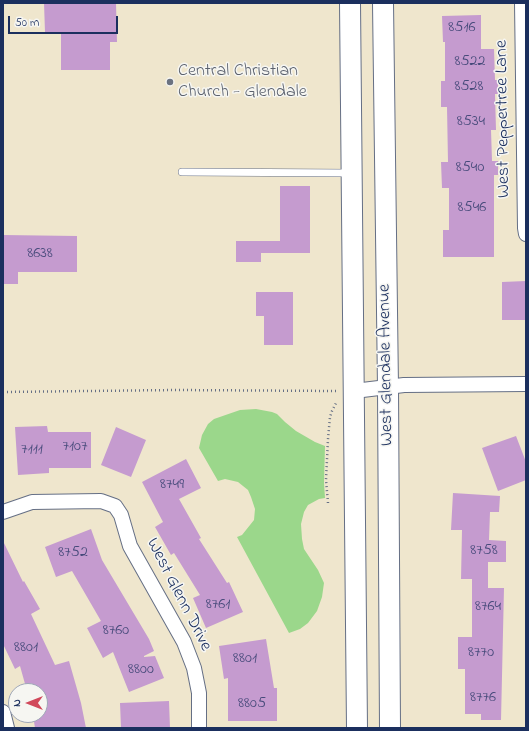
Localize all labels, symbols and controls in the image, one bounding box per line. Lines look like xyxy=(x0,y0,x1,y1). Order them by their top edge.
scale bar xyxy=(10,8,120,34)
text: 50 m xyxy=(15,14,39,32)
house number: 8516 xyxy=(448,18,476,38)
street label: West Peppertree Lane xyxy=(492,40,516,198)
house number: 8522 xyxy=(454,52,486,72)
place label: Central Christian Church - Glendale xyxy=(178,61,307,104)
marker: Central Christian Church - Glendale xyxy=(165,77,175,87)
house number: 8528 xyxy=(454,77,484,97)
house number: 8534 xyxy=(457,112,485,132)
house number: 8540 xyxy=(456,158,484,178)
house number: 8546 xyxy=(458,198,486,218)
house number: 8638 xyxy=(27,244,53,264)
street label: West Glendale Avenue xyxy=(375,284,399,446)
house number: 7107 xyxy=(62,437,88,457)
house number: 7111 xyxy=(21,440,43,460)
house number: 8749 xyxy=(160,475,184,495)
street label: West Glenn Drive xyxy=(140,535,216,655)
house number: 8758 xyxy=(470,541,498,561)
house number: 8752 xyxy=(58,543,88,563)
house number: 8761 xyxy=(206,595,230,615)
house number: 8764 xyxy=(475,597,501,617)
house number: 8760 xyxy=(103,621,129,641)
house number: 8801 xyxy=(14,638,38,658)
house number: 8770 xyxy=(468,643,494,663)
house number: 8801 xyxy=(233,649,257,669)
house number: 8800 xyxy=(128,660,154,680)
north arrow xyxy=(8,683,48,723)
house number: 8776 xyxy=(470,688,496,708)
house number: 8805 xyxy=(238,694,266,714)
text: N xyxy=(9,699,25,707)

